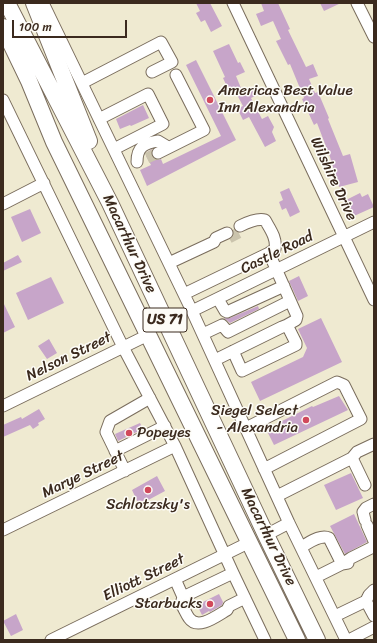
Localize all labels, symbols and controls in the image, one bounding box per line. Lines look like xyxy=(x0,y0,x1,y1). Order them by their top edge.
scale bar xyxy=(14,12,129,38)
text: 100 m xyxy=(19,16,52,38)
place label: Americas Best Value Inn Alexandria xyxy=(218,82,353,117)
marker: Americas Best Value Inn Alexandria xyxy=(205,95,215,105)
street label: Wilshire Drive xyxy=(306,134,360,224)
street label: Macarthur Drive xyxy=(98,192,160,296)
street label: Castle Road xyxy=(238,228,316,278)
road number: US 71 xyxy=(143,308,187,332)
street label: Nelson Street xyxy=(23,329,115,385)
place label: Siegel Select - Alexandria xyxy=(211,402,298,437)
marker: Siegel Select - Alexandria xyxy=(301,415,311,425)
place label: Popeyes xyxy=(137,424,191,442)
marker: Popeyes xyxy=(124,428,134,438)
street label: Marye Street xyxy=(39,447,127,503)
marker: Schlotzsky's xyxy=(143,485,153,495)
street label: Macarthur Drive xyxy=(236,485,300,589)
place label: Schlotzsky's xyxy=(106,496,190,514)
street label: Elliott Street xyxy=(100,551,188,605)
place label: Starbucks xyxy=(135,595,202,613)
marker: Starbucks xyxy=(205,599,215,609)

